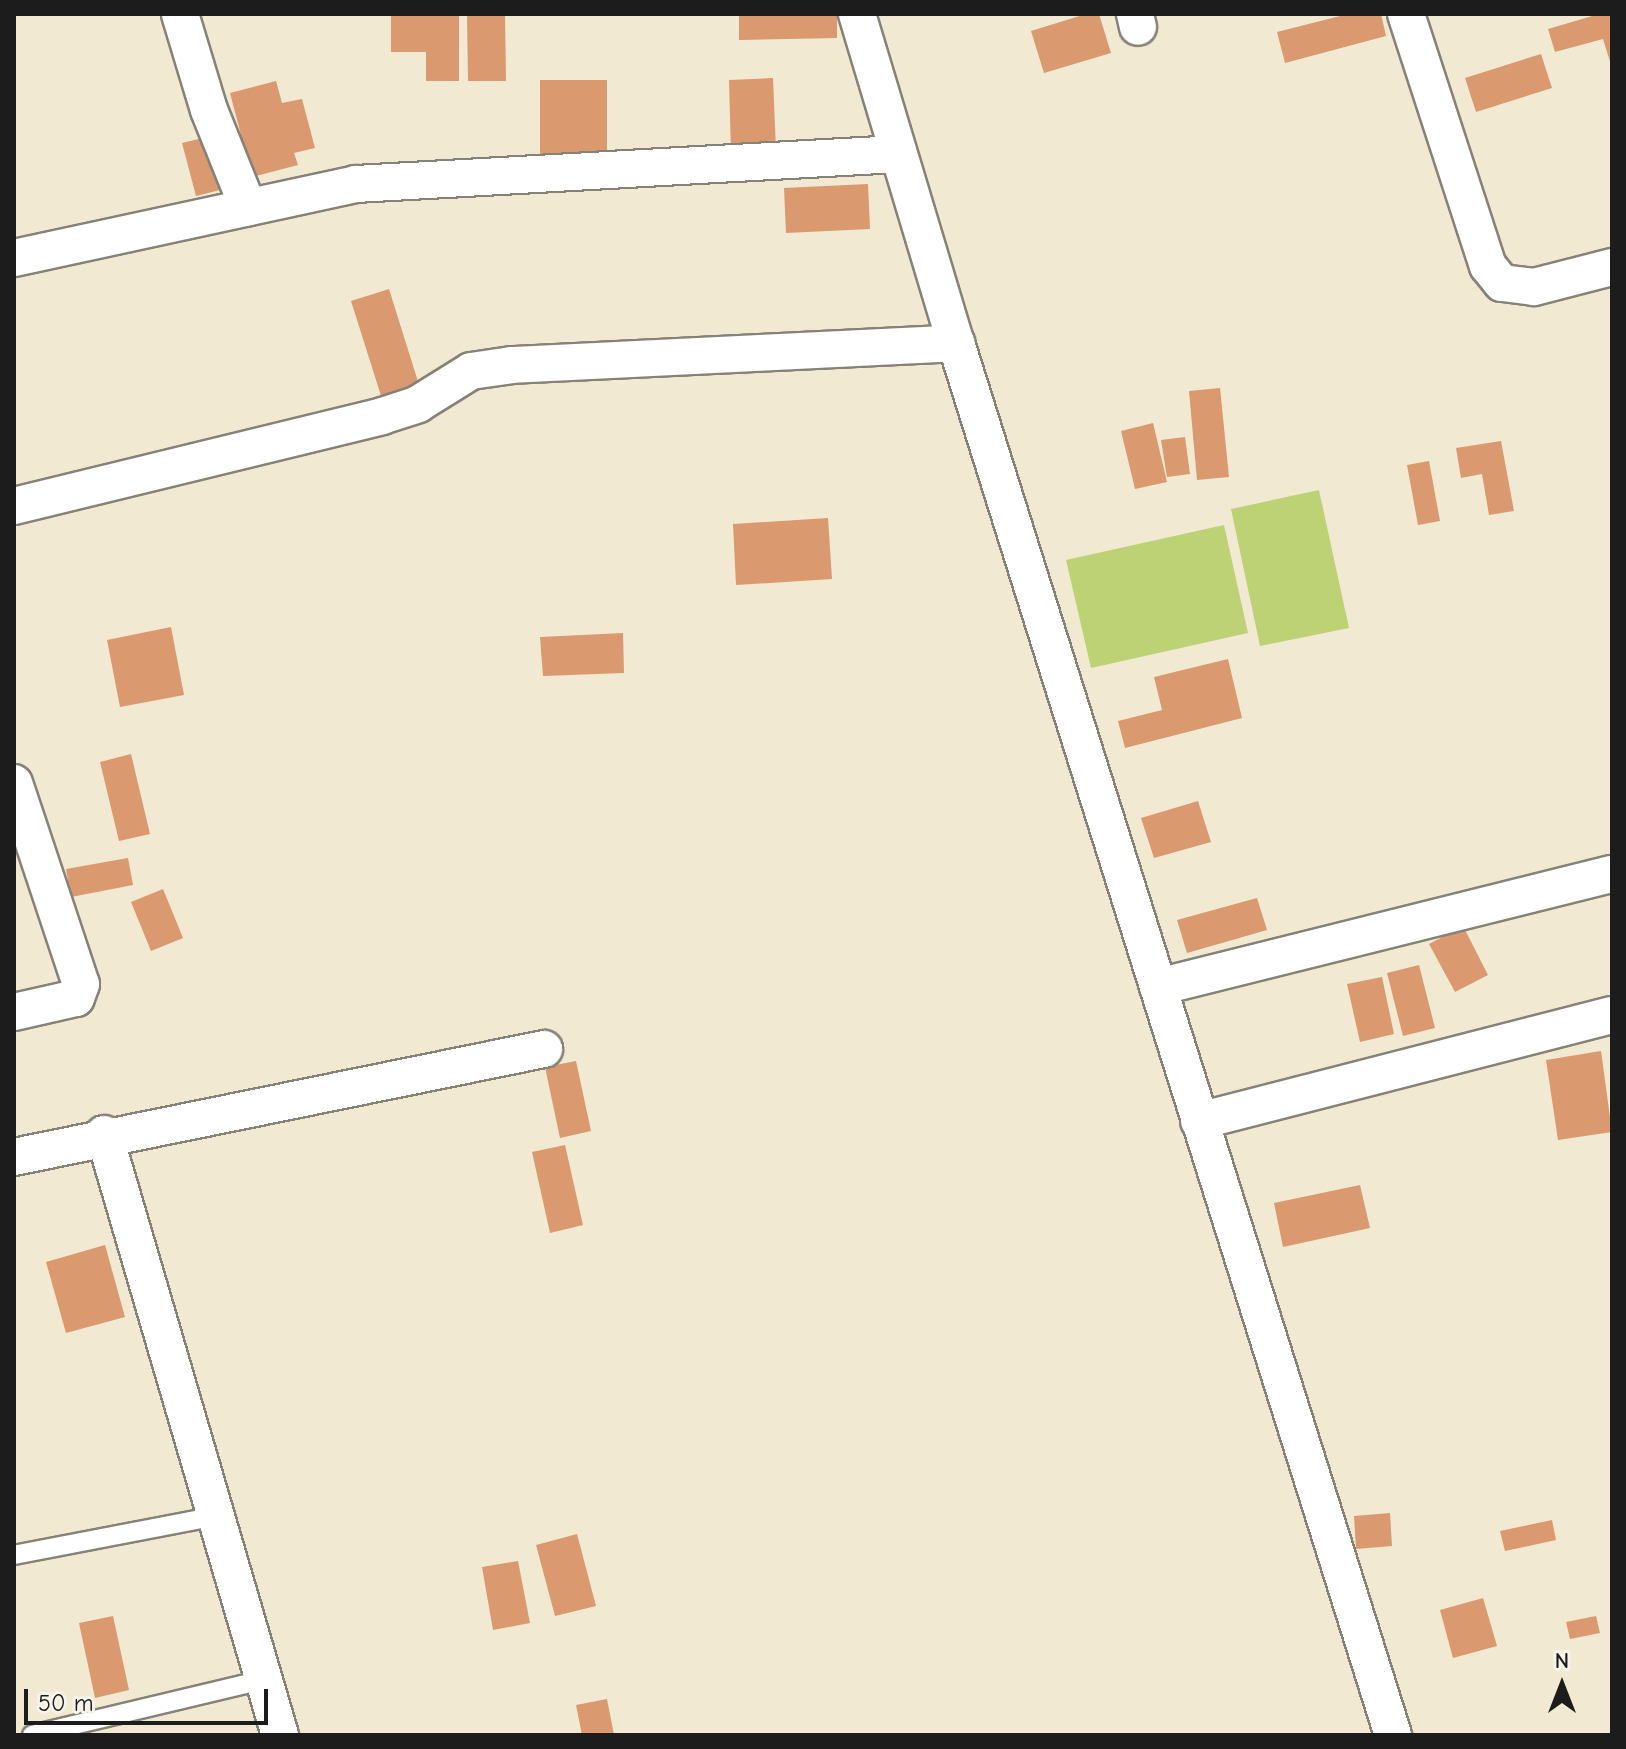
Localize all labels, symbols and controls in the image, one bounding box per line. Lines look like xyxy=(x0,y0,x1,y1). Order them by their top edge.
north arrow xyxy=(1522,1645,1602,1725)
text: N xyxy=(1555,1648,1569,1674)
scale bar xyxy=(28,1673,272,1723)
text: 50 m xyxy=(38,1689,94,1717)

